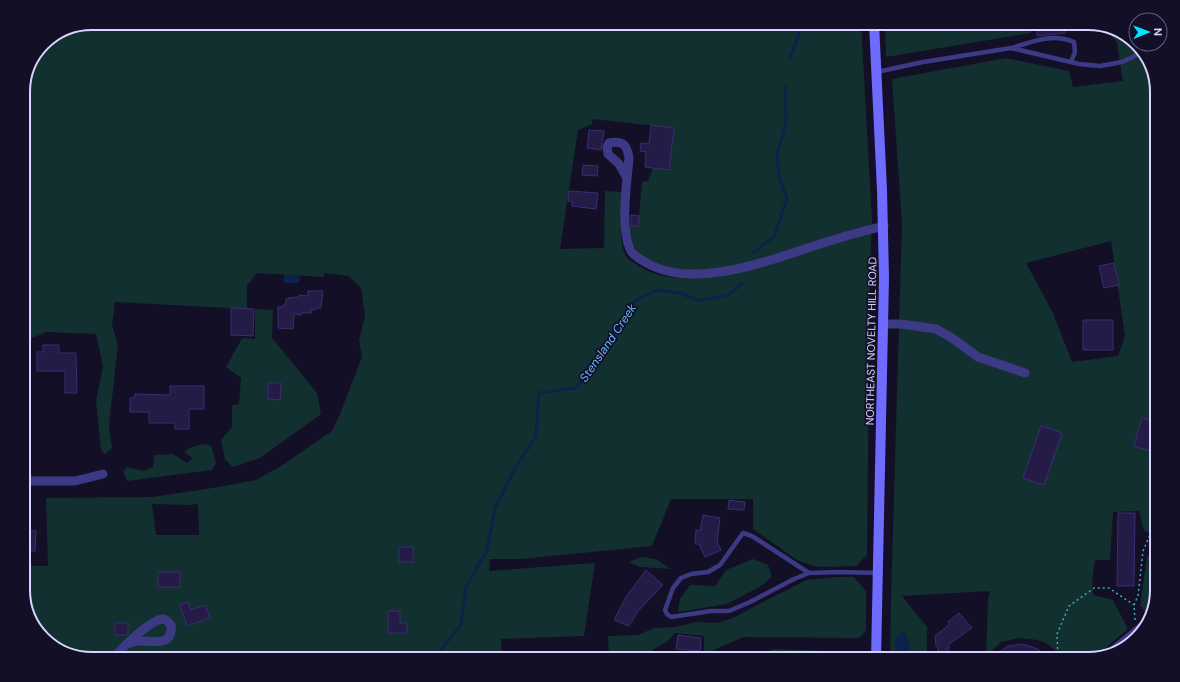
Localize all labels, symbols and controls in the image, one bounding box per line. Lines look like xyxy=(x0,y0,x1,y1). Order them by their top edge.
north arrow xyxy=(1128,12,1168,52)
text: N xyxy=(1151,28,1165,36)
street label: NORTHEAST NOVELTY HILL ROAD xyxy=(863,256,879,425)
water label: Stensland Creek xyxy=(576,300,641,385)

